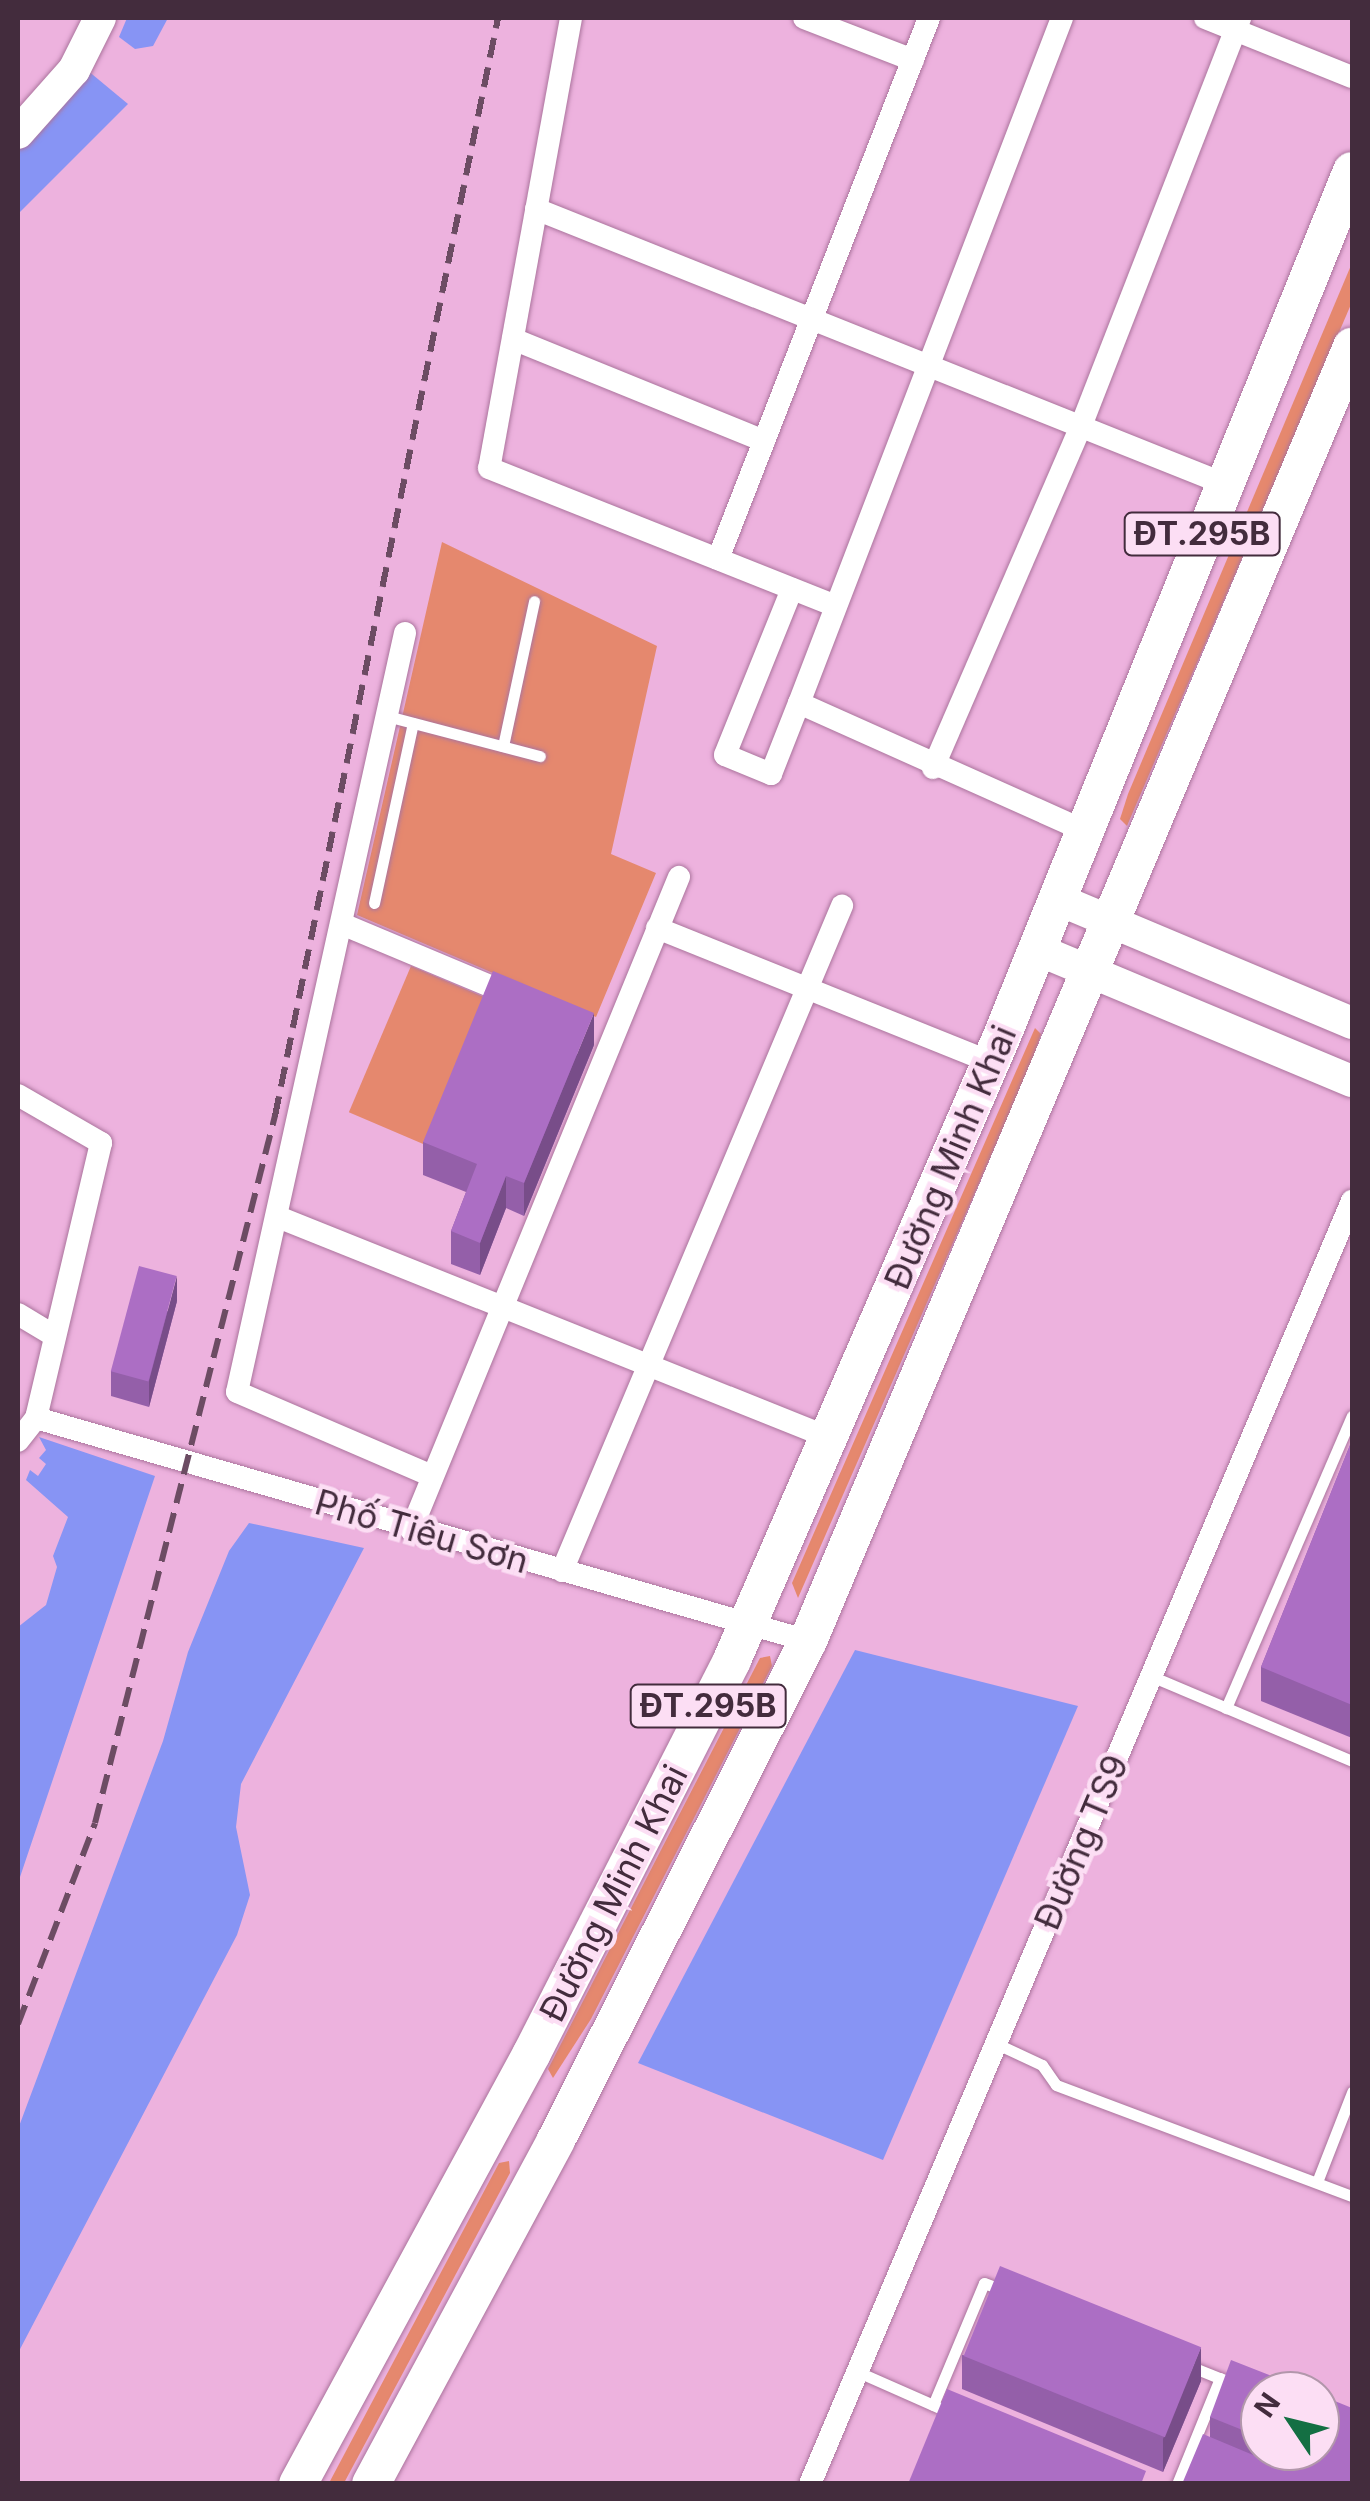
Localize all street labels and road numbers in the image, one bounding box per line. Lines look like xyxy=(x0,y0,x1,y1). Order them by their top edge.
road number: ĐT.295B xyxy=(1122,507,1282,561)
street label: Đường Minh Khai xyxy=(876,1019,1024,1295)
street label: Phố Tiêu Sơn xyxy=(311,1481,533,1581)
road number: ĐT.295B xyxy=(628,1679,788,1733)
street label: Đường TS9 xyxy=(1025,1748,1137,1936)
street label: Đường Minh Khai xyxy=(530,1758,696,2028)

